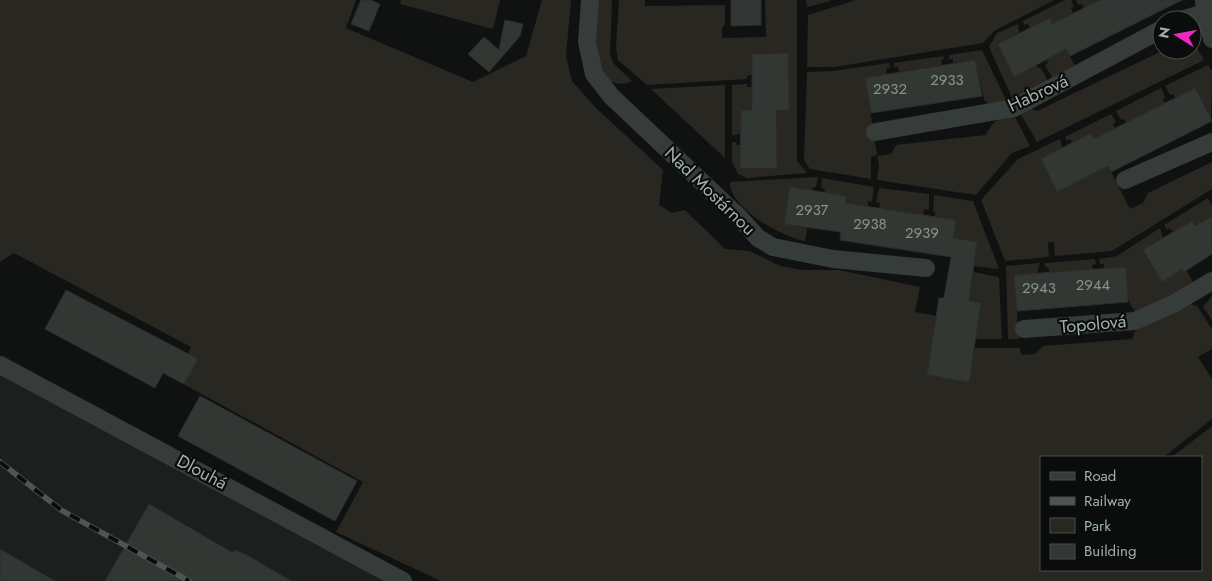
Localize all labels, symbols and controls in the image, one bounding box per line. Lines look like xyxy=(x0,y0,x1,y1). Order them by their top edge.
north arrow xyxy=(1152,10,1202,60)
text: N xyxy=(1153,25,1175,40)
street label: Habrová xyxy=(1004,68,1072,118)
house number: 2933 xyxy=(930,69,964,91)
house number: 2932 xyxy=(873,78,907,100)
street label: Nad Mostárnou xyxy=(659,141,761,241)
house number: 2937 xyxy=(795,199,829,221)
house number: 2938 xyxy=(853,213,887,235)
house number: 2939 xyxy=(905,222,939,244)
house number: 2944 xyxy=(1076,274,1111,296)
house number: 2943 xyxy=(1022,277,1056,299)
street label: Topolová xyxy=(1059,308,1127,340)
street label: Dlouhá xyxy=(172,448,232,496)
legend xyxy=(1040,456,1202,571)
text: Road xyxy=(1084,465,1116,487)
text: Railway xyxy=(1084,490,1131,512)
text: Park xyxy=(1084,515,1111,537)
text: Building xyxy=(1084,540,1136,562)

